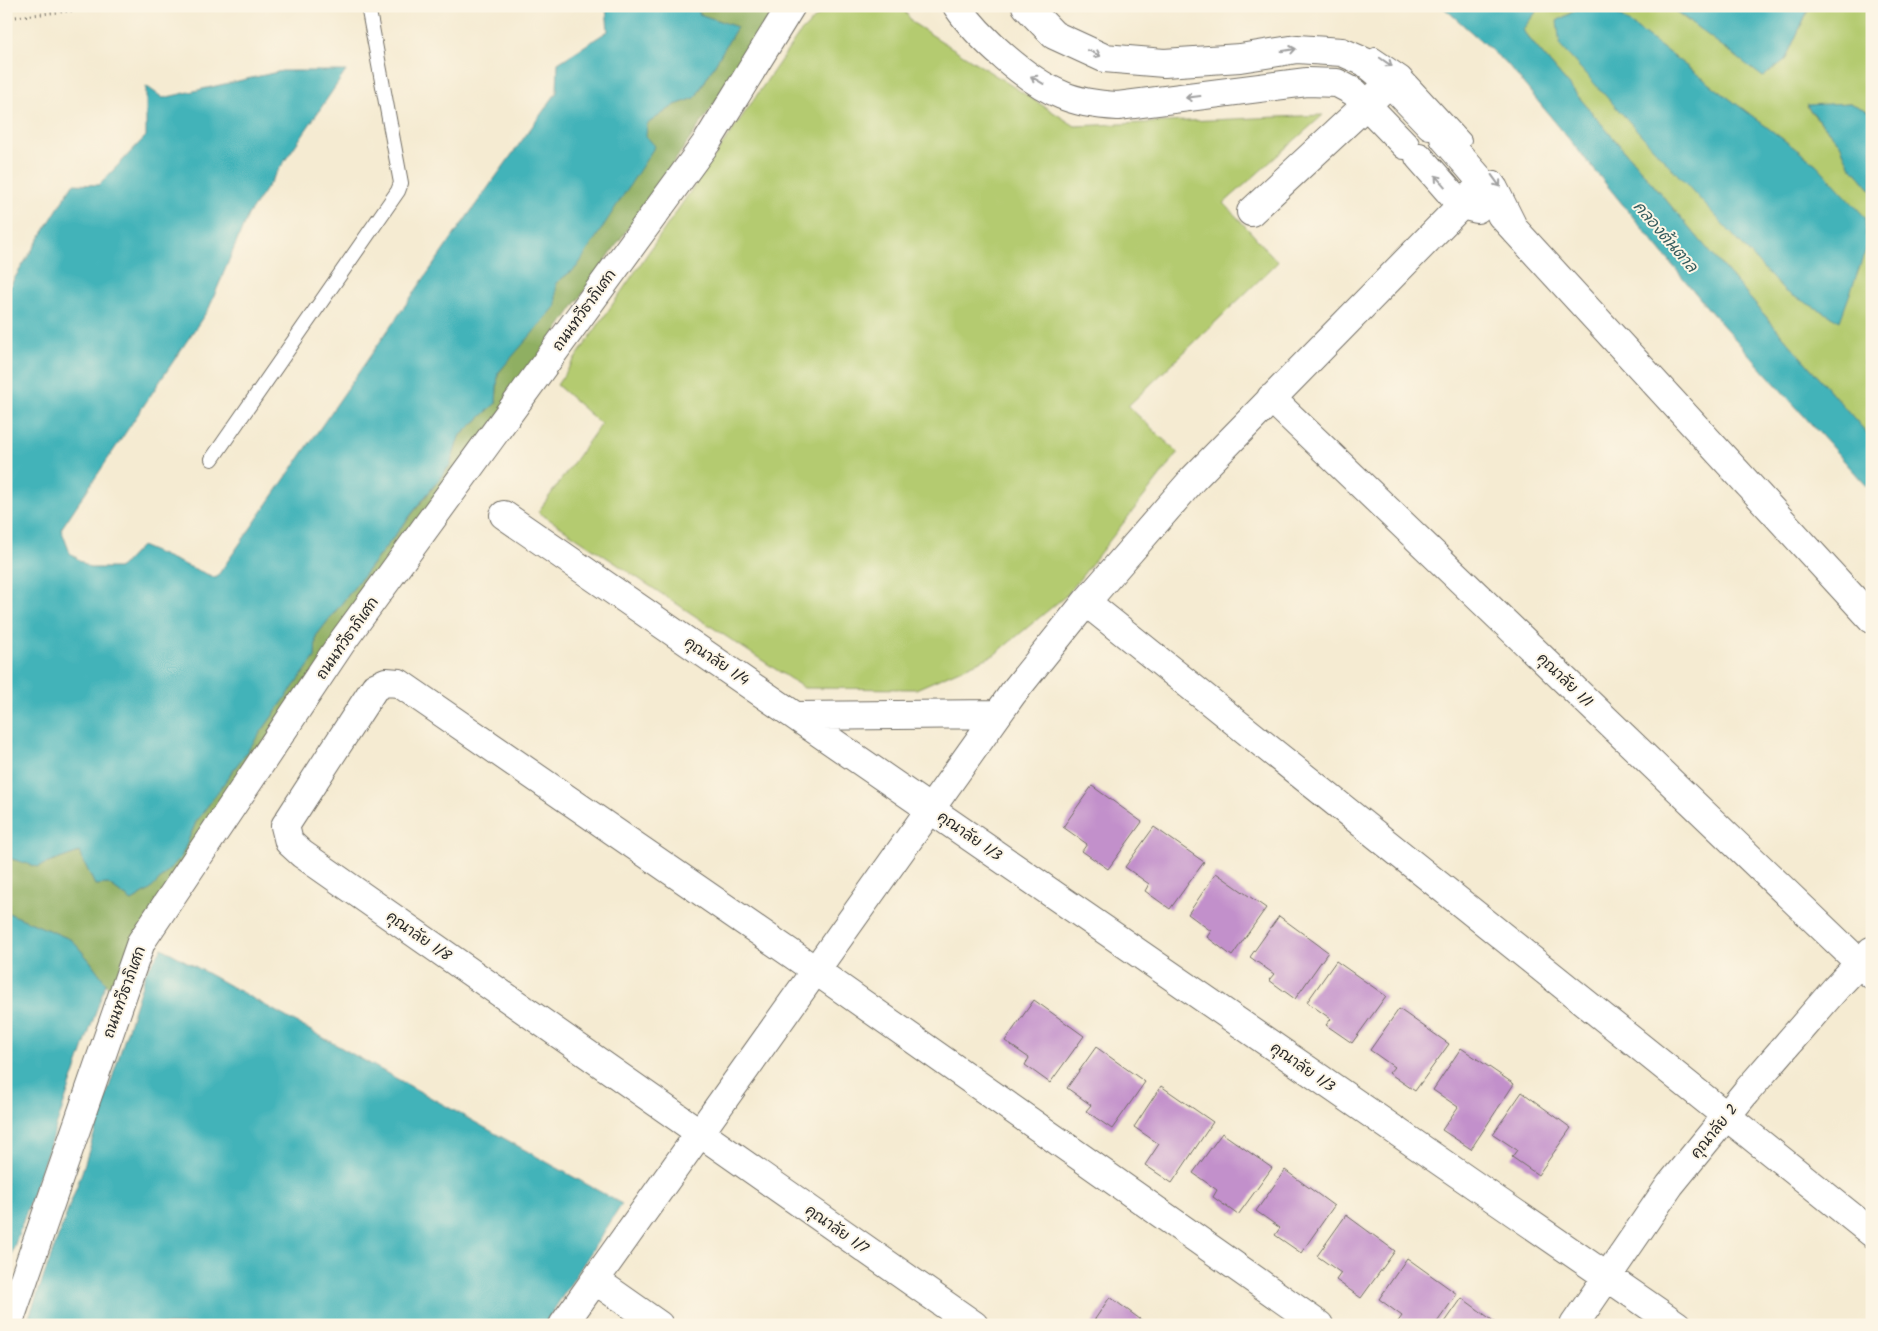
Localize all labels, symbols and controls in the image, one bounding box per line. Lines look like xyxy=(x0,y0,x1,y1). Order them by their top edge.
one-way arrow xyxy=(1280,45,1296,55)
one-way arrow xyxy=(1086,49,1101,59)
one-way arrow xyxy=(1379,57,1393,67)
one-way arrow xyxy=(1030,75,1044,85)
one-way arrow xyxy=(1185,92,1201,102)
one-way arrow xyxy=(1491,174,1501,188)
one-way arrow xyxy=(1434,175,1445,188)
water label: คลองต้นตาล xyxy=(1627,196,1704,279)
street label: ถนนทวีธาภิเศก xyxy=(547,264,623,357)
street label: ถนนทวีธาภิเศก xyxy=(310,592,385,685)
street label: คุณาลัย 1/4 xyxy=(679,631,754,693)
street label: คุณาลัย 1/1 xyxy=(1531,648,1598,714)
street label: คุณาลัย 1/3 xyxy=(932,806,1007,868)
street label: คุณาลัย 1/8 xyxy=(381,905,457,969)
street label: ถนนทวีธาภิเศก xyxy=(97,943,153,1042)
street label: คุณาลัย 1/3 xyxy=(1265,1037,1340,1099)
street label: คุณาลัย 2 xyxy=(1685,1099,1744,1164)
street label: คุณาลัย 1/7 xyxy=(800,1199,874,1261)

